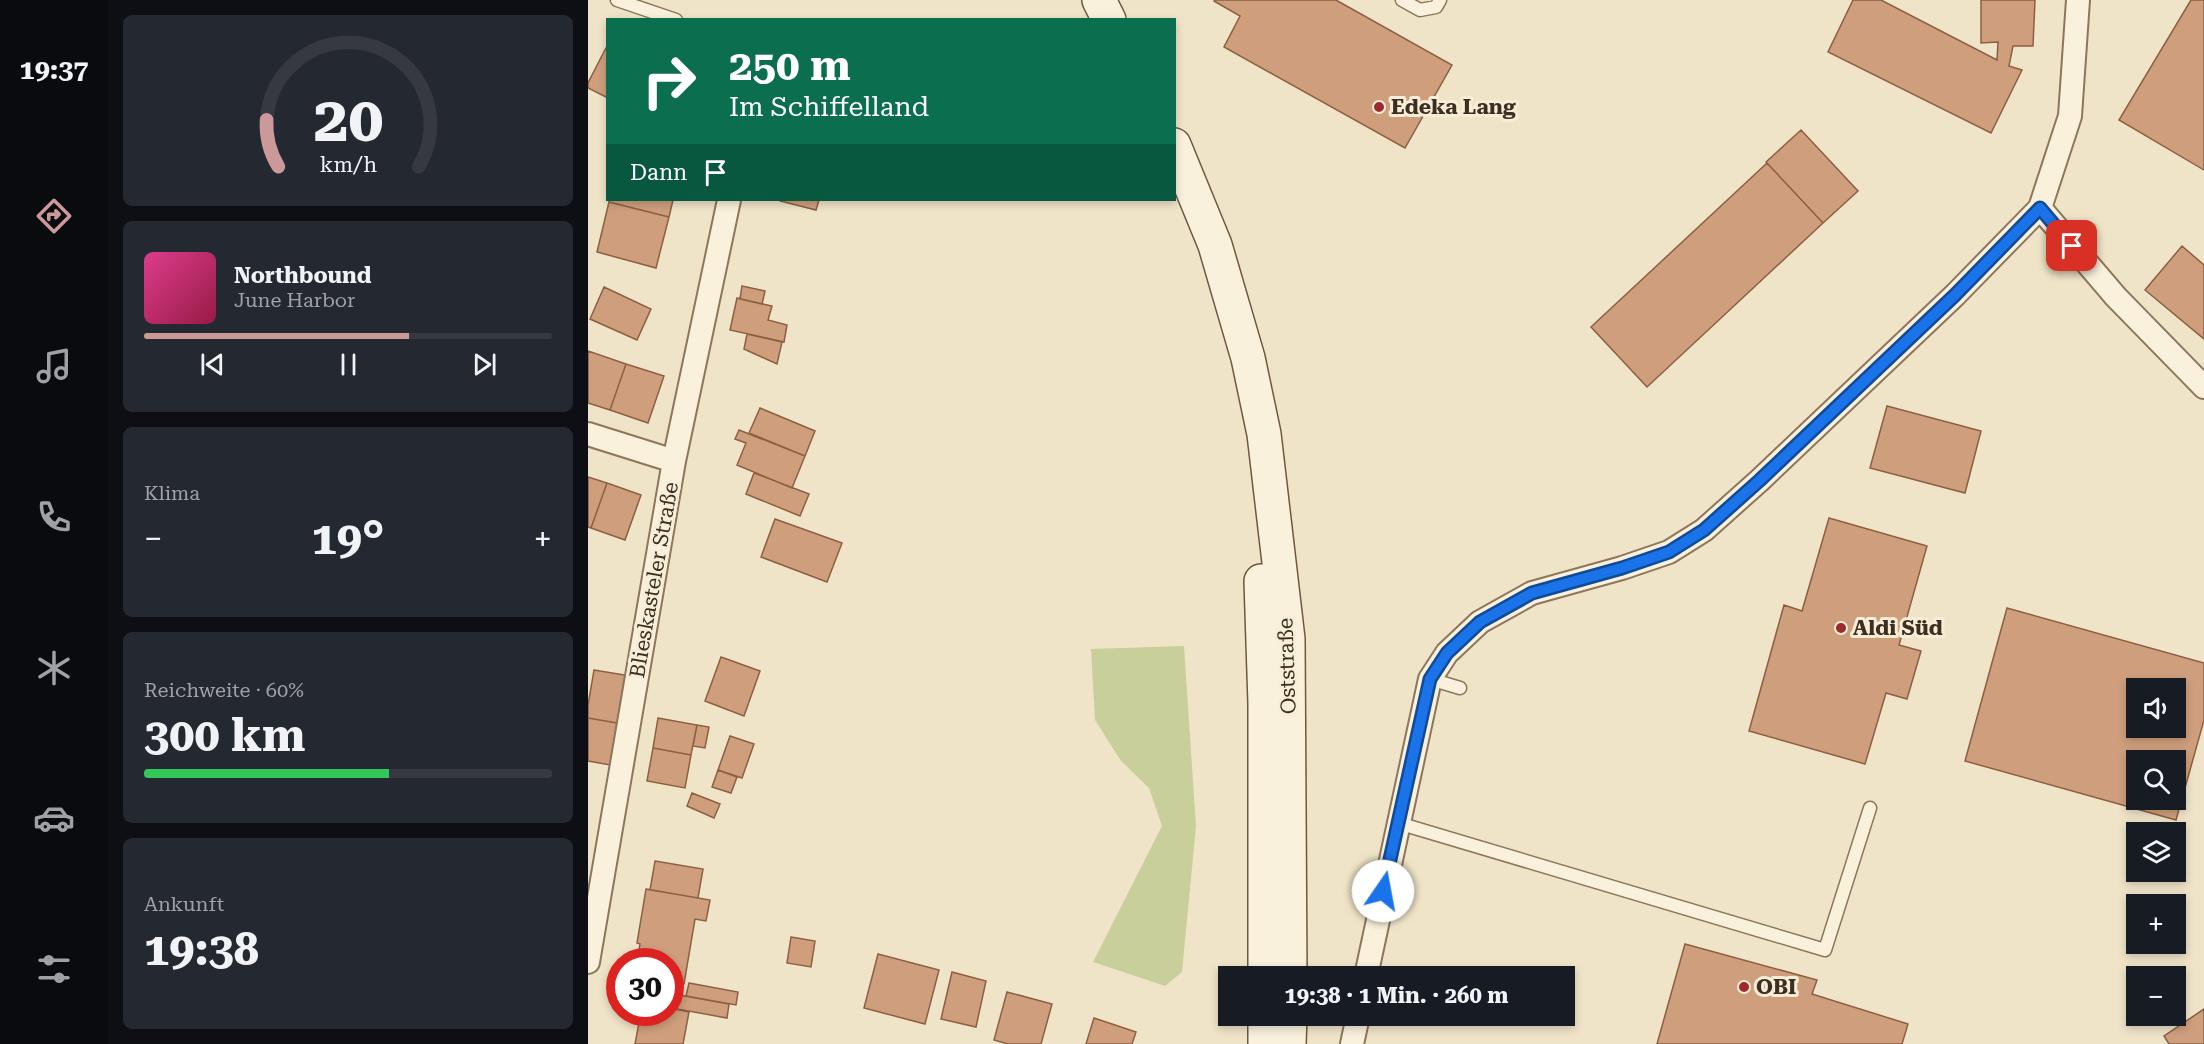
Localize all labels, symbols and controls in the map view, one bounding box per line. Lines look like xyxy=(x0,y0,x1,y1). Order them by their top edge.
text: 250 m xyxy=(729,41,851,90)
icon: right xyxy=(630,42,708,120)
text: 19:37 xyxy=(20,54,88,86)
text: 20 xyxy=(313,84,383,157)
text: Im Schiffelland xyxy=(729,91,929,123)
place label: Edeka Lang xyxy=(1391,95,1516,119)
marker: Edeka Lang xyxy=(1372,100,1386,114)
text: km/h xyxy=(319,153,377,178)
icon: arrive xyxy=(699,156,732,189)
text: Dann xyxy=(630,160,687,185)
icon: directions xyxy=(33,195,75,237)
pin xyxy=(2046,220,2097,271)
icon: arrive xyxy=(2055,229,2088,262)
text: Northbound xyxy=(234,263,372,288)
text: June Harbor xyxy=(234,288,355,312)
icon: music xyxy=(33,345,75,387)
icon: previous xyxy=(196,348,229,381)
icon: pause xyxy=(332,348,365,381)
icon: next xyxy=(468,348,501,381)
street label: Blieskasteler Straße xyxy=(625,480,683,680)
text: Klima xyxy=(144,481,200,505)
icon: phone xyxy=(33,496,75,538)
text: 19° xyxy=(312,512,384,565)
text: − xyxy=(144,519,162,558)
text: + xyxy=(534,519,552,558)
place label: Aldi Süd xyxy=(1853,616,1943,640)
street label: Oststraße xyxy=(1273,617,1301,715)
marker: Aldi Süd xyxy=(1834,621,1848,635)
icon: climate xyxy=(33,647,75,689)
text: Reichweite · 60% xyxy=(144,678,304,702)
map controls xyxy=(2126,678,2186,1026)
button: sound xyxy=(2126,678,2186,738)
text: 300 km xyxy=(144,709,305,762)
button: search xyxy=(2126,750,2186,810)
icon: car xyxy=(33,797,75,839)
button: layers xyxy=(2126,822,2186,882)
position arrow xyxy=(1351,859,1415,923)
text: Ankunft xyxy=(144,892,224,916)
button: + xyxy=(2126,894,2186,954)
text: 19:38 xyxy=(144,923,259,976)
icon: filters xyxy=(33,948,75,990)
speed limit sign: 30 xyxy=(606,948,684,1026)
button: − xyxy=(2126,966,2186,1026)
place label: OBI xyxy=(1756,975,1796,999)
marker: OBI xyxy=(1737,980,1751,994)
text: 19:38 · 1 Min. · 260 m xyxy=(1284,983,1509,1008)

